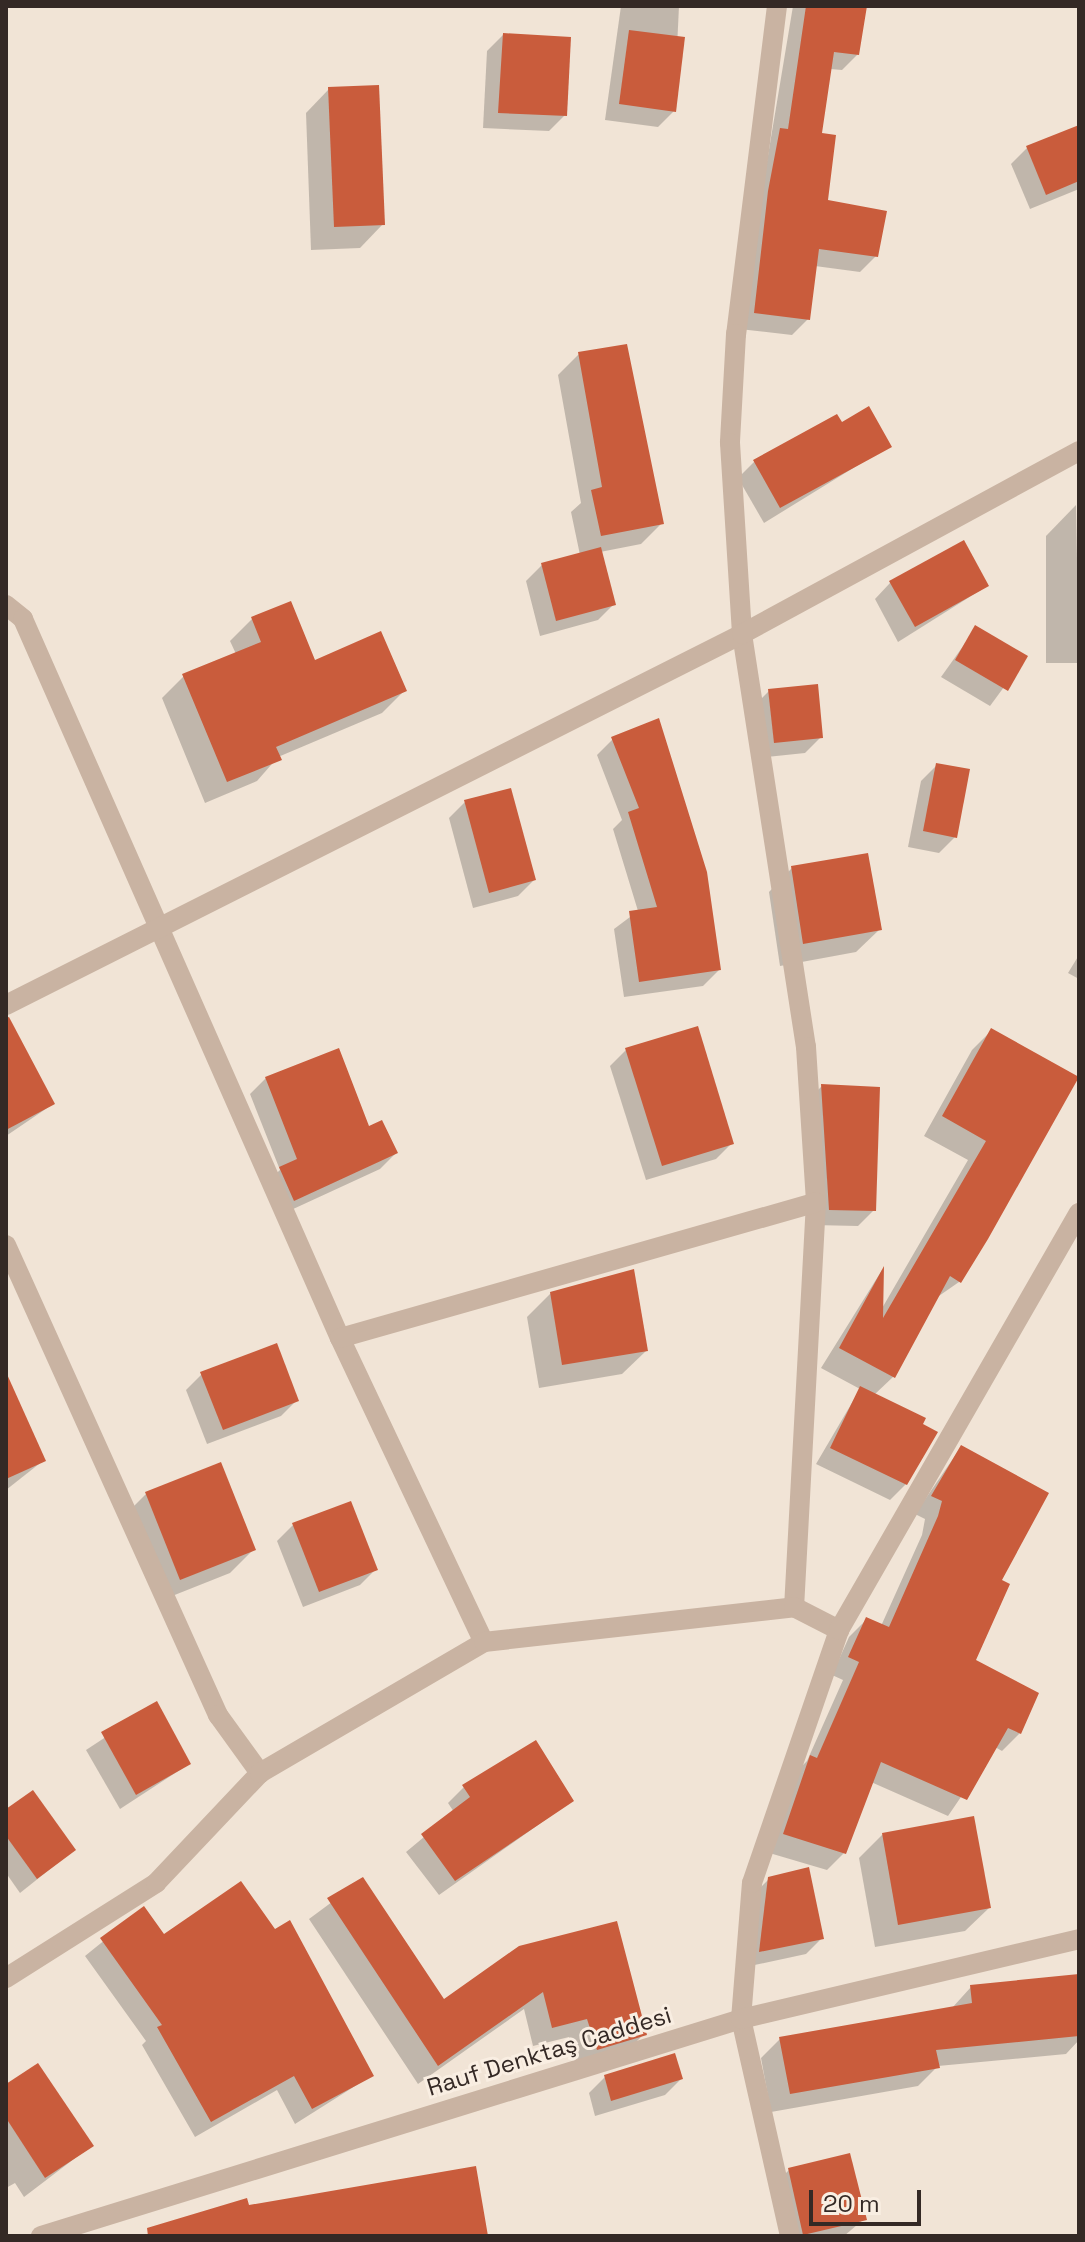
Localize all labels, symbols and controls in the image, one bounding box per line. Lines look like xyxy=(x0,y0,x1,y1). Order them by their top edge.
street label: Rauf Denktaş Caddesi xyxy=(423,2000,675,2102)
scale bar xyxy=(813,2174,925,2224)
text: 20 m xyxy=(823,2188,880,2219)

